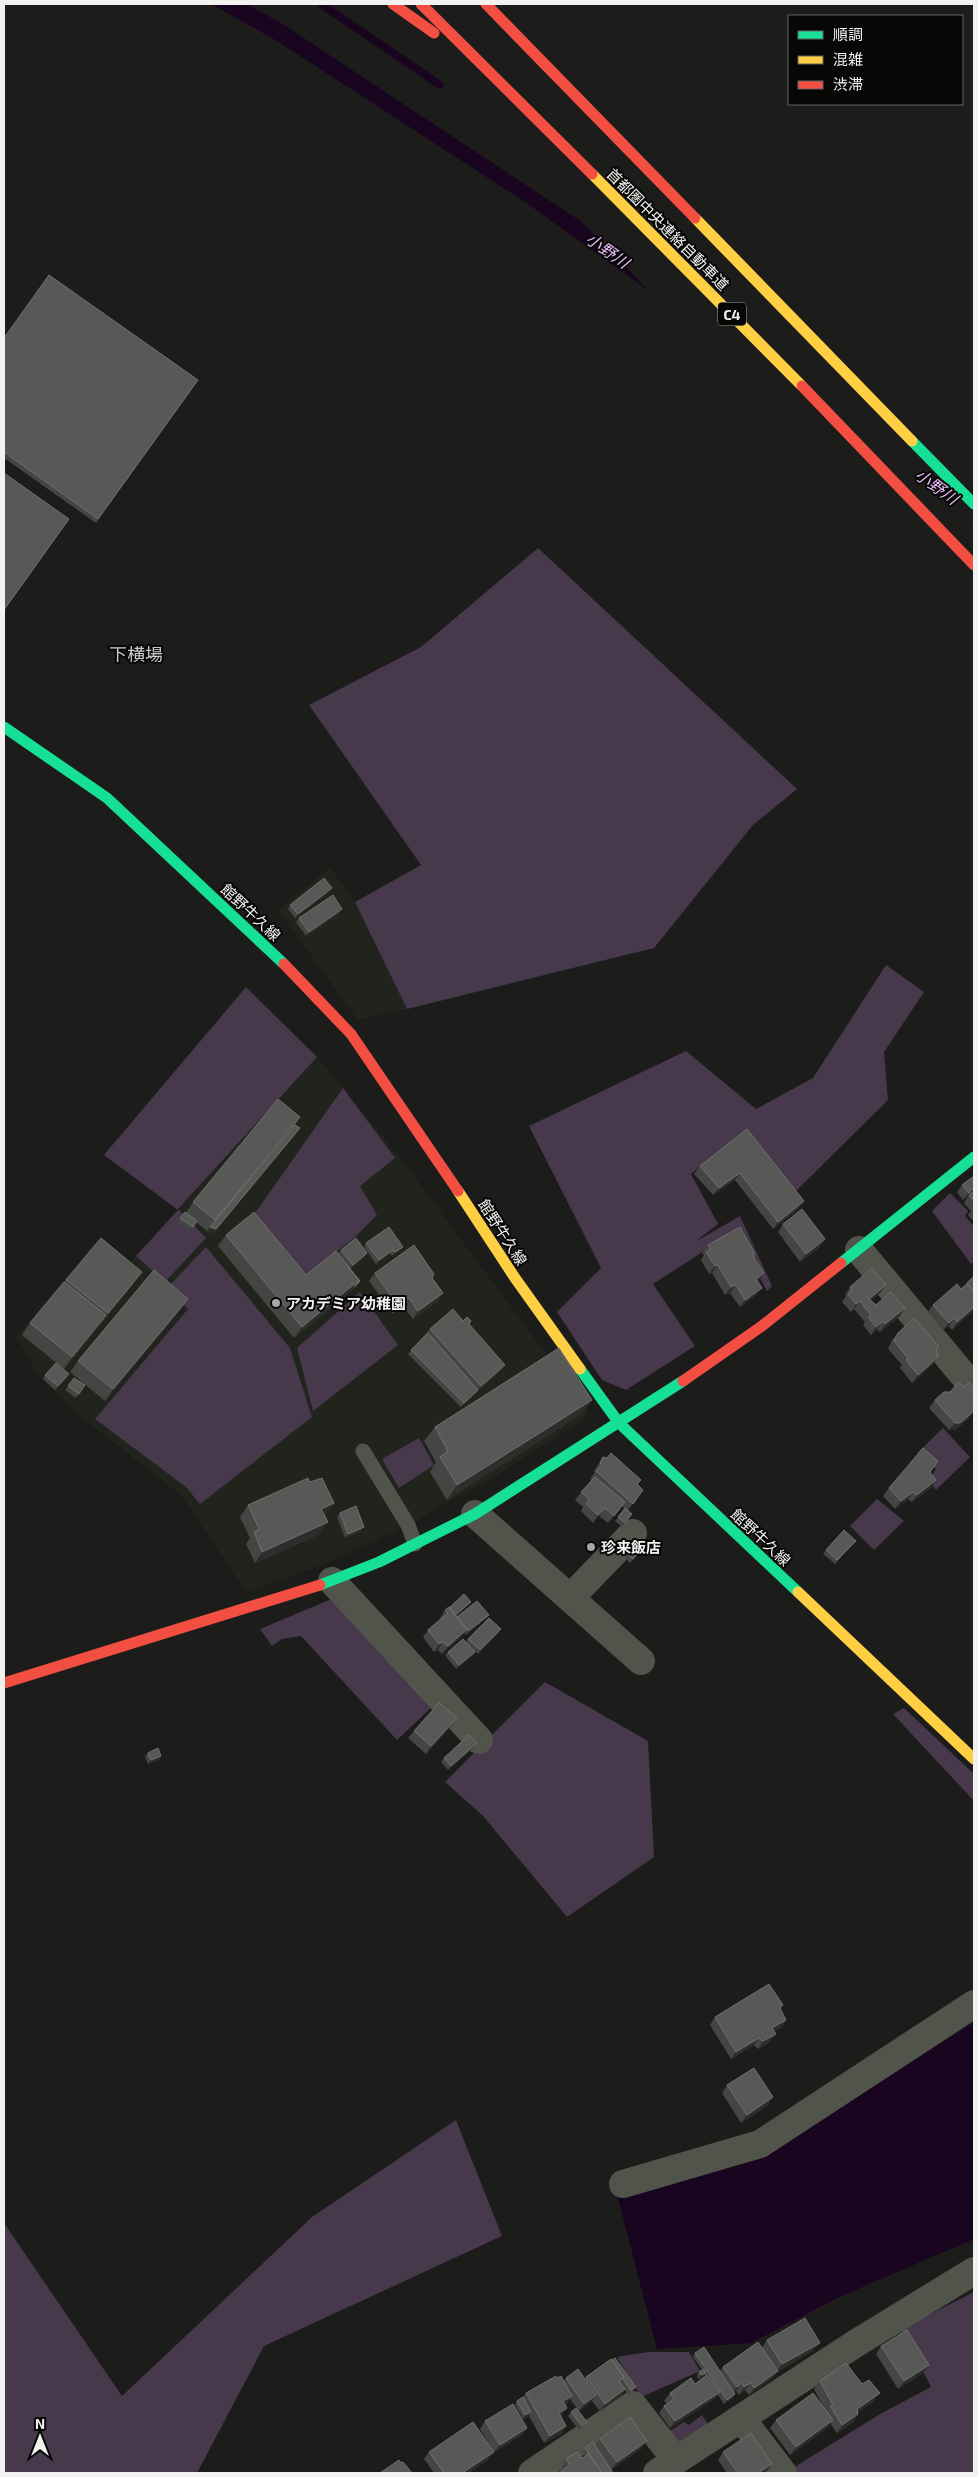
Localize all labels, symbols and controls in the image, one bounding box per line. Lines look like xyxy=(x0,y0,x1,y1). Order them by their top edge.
legend xyxy=(788,15,963,105)
text: 順調 xyxy=(833,25,863,43)
text: 混雑 xyxy=(833,50,863,68)
text: 渋滞 xyxy=(833,75,863,93)
street label: 首都圏中央連絡自動車道 xyxy=(603,164,733,294)
water label: 小野川 xyxy=(583,228,635,273)
road number: C4 xyxy=(718,302,746,326)
water label: 小野川 xyxy=(912,464,964,509)
district label: 下横場 xyxy=(109,643,163,665)
street label: 館野牛久線 xyxy=(217,880,285,944)
street label: 館野牛久線 xyxy=(475,1196,531,1268)
place label: アカデミア幼稚園 xyxy=(286,1294,406,1312)
marker: アカデミア幼稚園 xyxy=(270,1297,282,1309)
street label: 館野牛久線 xyxy=(727,1505,795,1569)
place label: 珍来飯店 xyxy=(601,1538,661,1556)
marker: 珍来飯店 xyxy=(585,1541,597,1553)
north arrow xyxy=(15,2412,65,2462)
text: N xyxy=(35,2415,45,2432)

